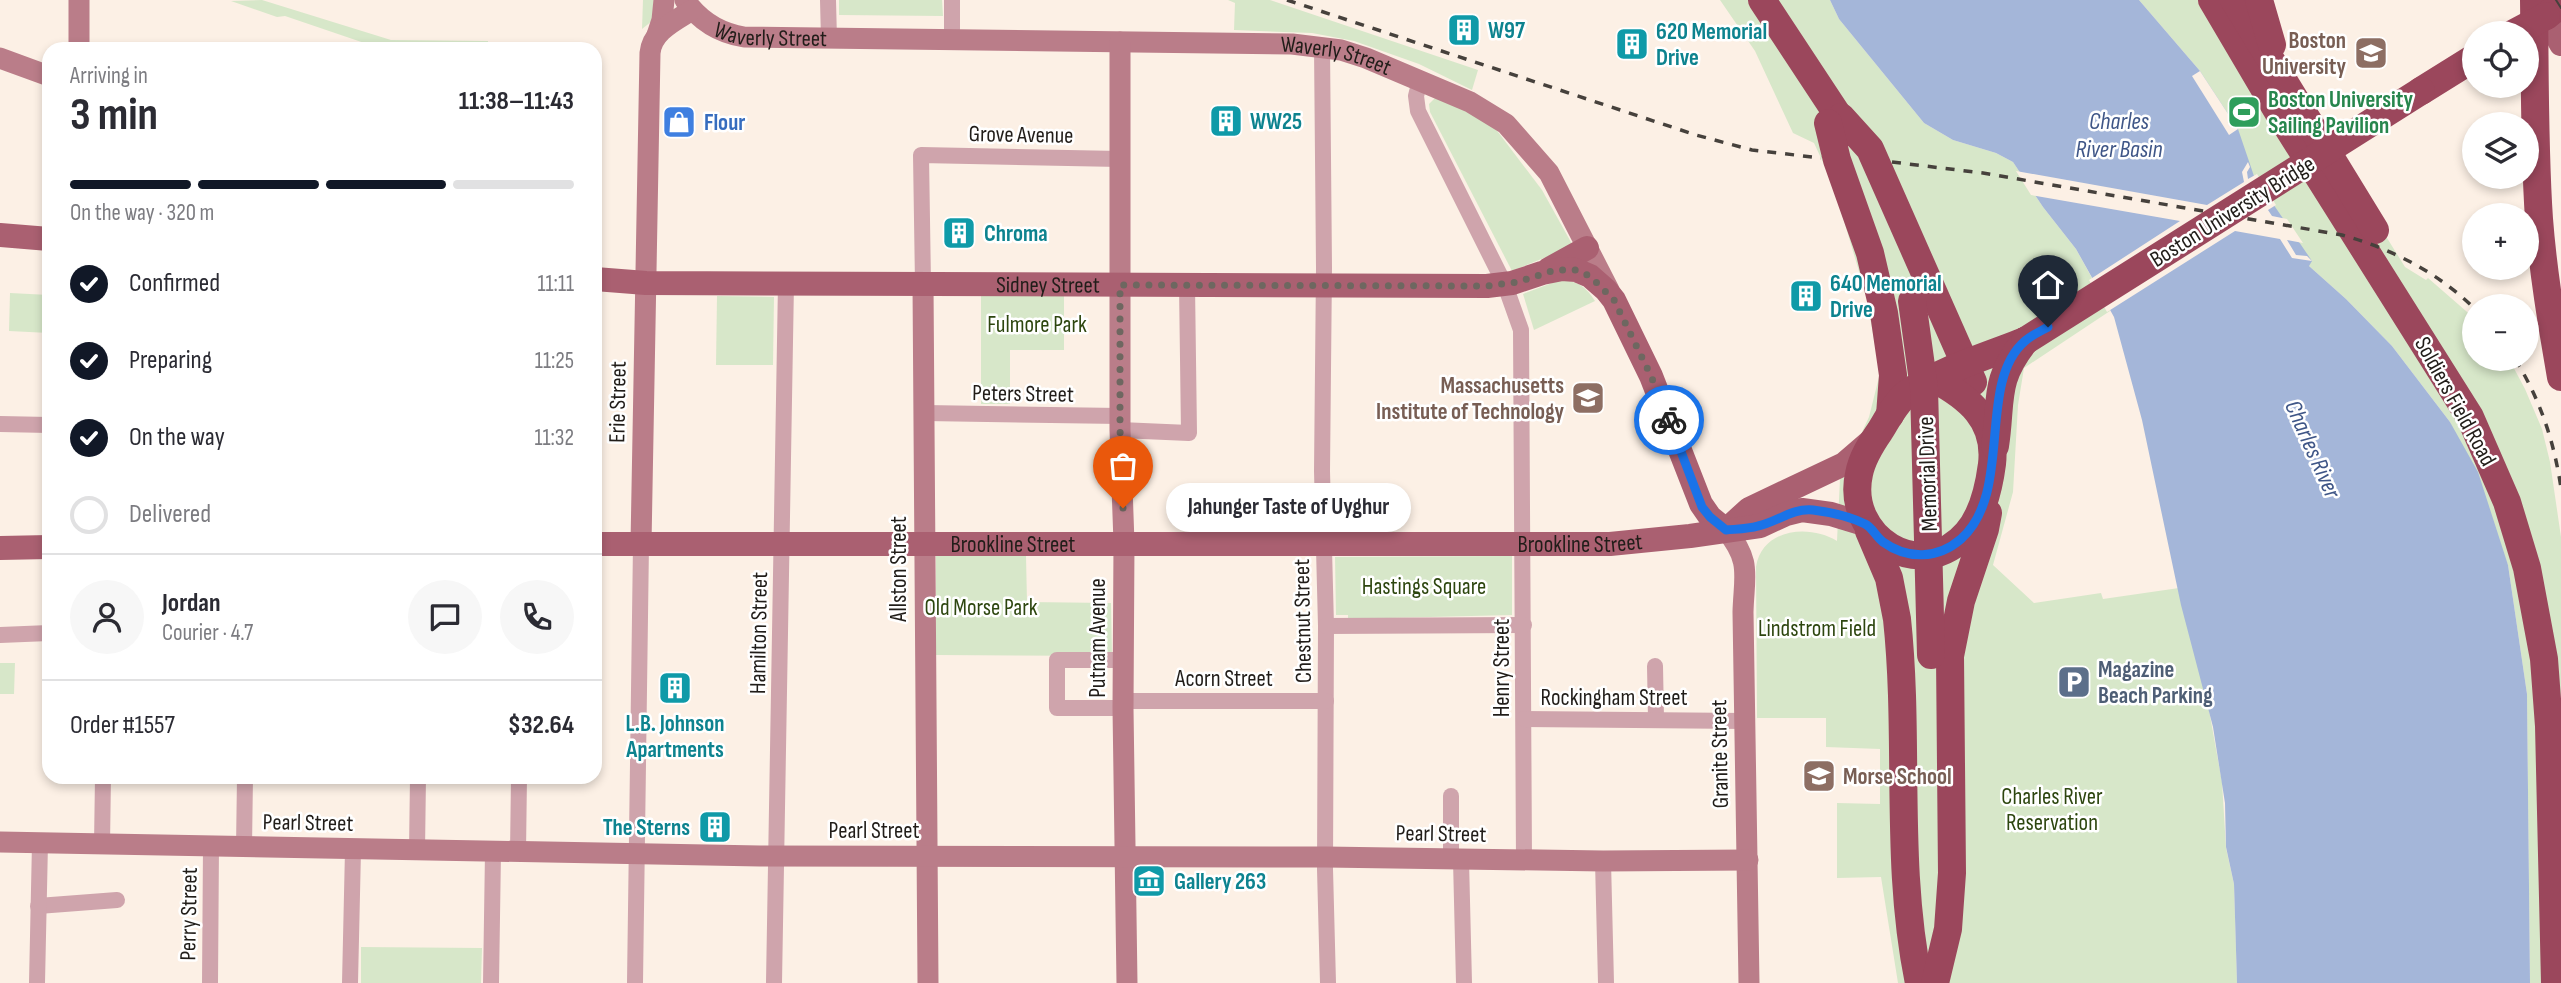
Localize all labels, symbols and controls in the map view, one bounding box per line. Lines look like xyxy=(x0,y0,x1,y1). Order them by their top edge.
building icon: W97 xyxy=(1445,11,1483,49)
street label: Waverly Street xyxy=(709,16,827,53)
place label: W97 xyxy=(1488,17,1525,45)
place label: 620 Memorial Drive xyxy=(1656,18,1767,72)
map controls xyxy=(2462,21,2539,371)
button: locate xyxy=(2462,21,2539,98)
building icon: 620 Memorial Drive xyxy=(1613,25,1651,63)
place label: Boston University xyxy=(2262,27,2346,81)
street label: Waverly Street xyxy=(1281,31,1395,82)
school or university icon: Boston University xyxy=(2352,34,2390,72)
text: Arriving in xyxy=(70,62,148,90)
text: 11:38–11:43 xyxy=(459,86,574,117)
place label: Boston University Sailing Pavilion xyxy=(2268,86,2413,140)
text: 3 min xyxy=(70,88,158,143)
sports icon: Boston University Sailing Pavilion xyxy=(2225,93,2263,131)
building icon: WW25 xyxy=(1207,102,1245,140)
shop icon: Flour xyxy=(660,103,698,141)
water label: Charles River Basin xyxy=(2076,107,2162,164)
place label: WW25 xyxy=(1250,108,1302,136)
place label: Flour xyxy=(704,109,745,137)
button: layers xyxy=(2462,112,2539,189)
street label: Grove Avenue xyxy=(968,120,1074,150)
street label: Boston University Bridge xyxy=(2145,150,2320,274)
text: On the way · 320 m xyxy=(70,199,214,227)
button: + xyxy=(2462,203,2539,280)
building icon: Chroma xyxy=(940,214,978,252)
place label: Chroma xyxy=(984,220,1048,248)
pin xyxy=(2018,255,2078,327)
icon: check xyxy=(70,265,108,303)
icon: home xyxy=(2029,266,2067,304)
text: Confirmed xyxy=(129,268,220,299)
text: 11:11 xyxy=(537,270,574,298)
place label: 640 Memorial Drive xyxy=(1830,270,1942,324)
street label: Sidney Street xyxy=(996,271,1100,300)
building icon: 640 Memorial Drive xyxy=(1787,277,1825,315)
button: − xyxy=(2462,294,2539,371)
park label: Fulmore Park xyxy=(987,311,1087,339)
street label: Soldiers Field Road xyxy=(2408,332,2502,471)
icon: check xyxy=(70,342,108,380)
text: Preparing xyxy=(129,345,212,376)
text: 11:25 xyxy=(535,347,574,375)
street label: Erie Street xyxy=(603,361,633,443)
place label: Massachusetts Institute of Technology xyxy=(1376,372,1564,426)
street label: Peters Street xyxy=(972,379,1074,409)
school or university icon: Massachusetts Institute of Technology xyxy=(1569,379,1607,417)
courier xyxy=(1634,385,1704,455)
water label: Charles River xyxy=(2278,396,2347,504)
icon: bike xyxy=(1650,401,1688,439)
street label: Memorial Drive xyxy=(1912,416,1944,532)
icon: check xyxy=(70,419,108,457)
text: On the way xyxy=(129,422,225,453)
text: 11:32 xyxy=(534,424,574,452)
pin xyxy=(1093,436,1153,508)
icon: bag xyxy=(1104,447,1142,485)
callout: Jahunger Taste of Uyghur xyxy=(1165,484,1410,532)
text: Jahunger Taste of Uyghur xyxy=(1188,493,1389,521)
text: Delivered xyxy=(129,499,211,530)
street label: Allston Street xyxy=(885,516,913,623)
street label: Brookline Street xyxy=(1518,528,1644,559)
street label: Brookline Street xyxy=(951,531,1075,559)
street label: Chestnut Street xyxy=(1288,559,1318,683)
street label: Hamilton Street xyxy=(744,572,774,694)
park label: Hastings Square xyxy=(1362,573,1486,601)
street label: Putnam Avenue xyxy=(1084,578,1112,698)
button: person xyxy=(70,580,144,654)
button: chat xyxy=(408,580,482,654)
button: phone xyxy=(500,580,574,654)
text: Jordan xyxy=(162,588,220,619)
park label: Old Morse Park xyxy=(924,594,1038,622)
park label: Lindstrom Field xyxy=(1758,615,1876,643)
text: Courier · 4.7 xyxy=(162,619,253,647)
street label: Henry Street xyxy=(1488,619,1516,717)
place label: Magazine Beach Parking xyxy=(2098,656,2213,710)
parking icon: Magazine Beach Parking xyxy=(2055,663,2093,701)
street label: Acorn Street xyxy=(1174,665,1273,693)
building icon: L.B. Johnson Apartments xyxy=(656,669,694,707)
street label: Rockingham Street xyxy=(1541,684,1687,712)
street label: Granite Street xyxy=(1705,699,1735,809)
text: Order #1557 xyxy=(70,710,175,741)
text: $32.64 xyxy=(508,710,574,741)
place label: L.B. Johnson Apartments xyxy=(625,710,724,764)
school or university icon: Morse School xyxy=(1800,757,1838,795)
place label: Morse School xyxy=(1843,763,1952,791)
park label: Charles River Reservation xyxy=(2001,783,2103,837)
street label: Pearl Street xyxy=(262,808,354,838)
building icon: The Sterns xyxy=(696,808,734,846)
place label: The Sterns xyxy=(603,814,690,842)
street label: Pearl Street xyxy=(829,817,919,845)
street label: Pearl Street xyxy=(1395,819,1487,849)
museum icon: Gallery 263 xyxy=(1130,862,1168,900)
street label: Perry Street xyxy=(174,867,204,961)
place label: Gallery 263 xyxy=(1174,868,1266,896)

